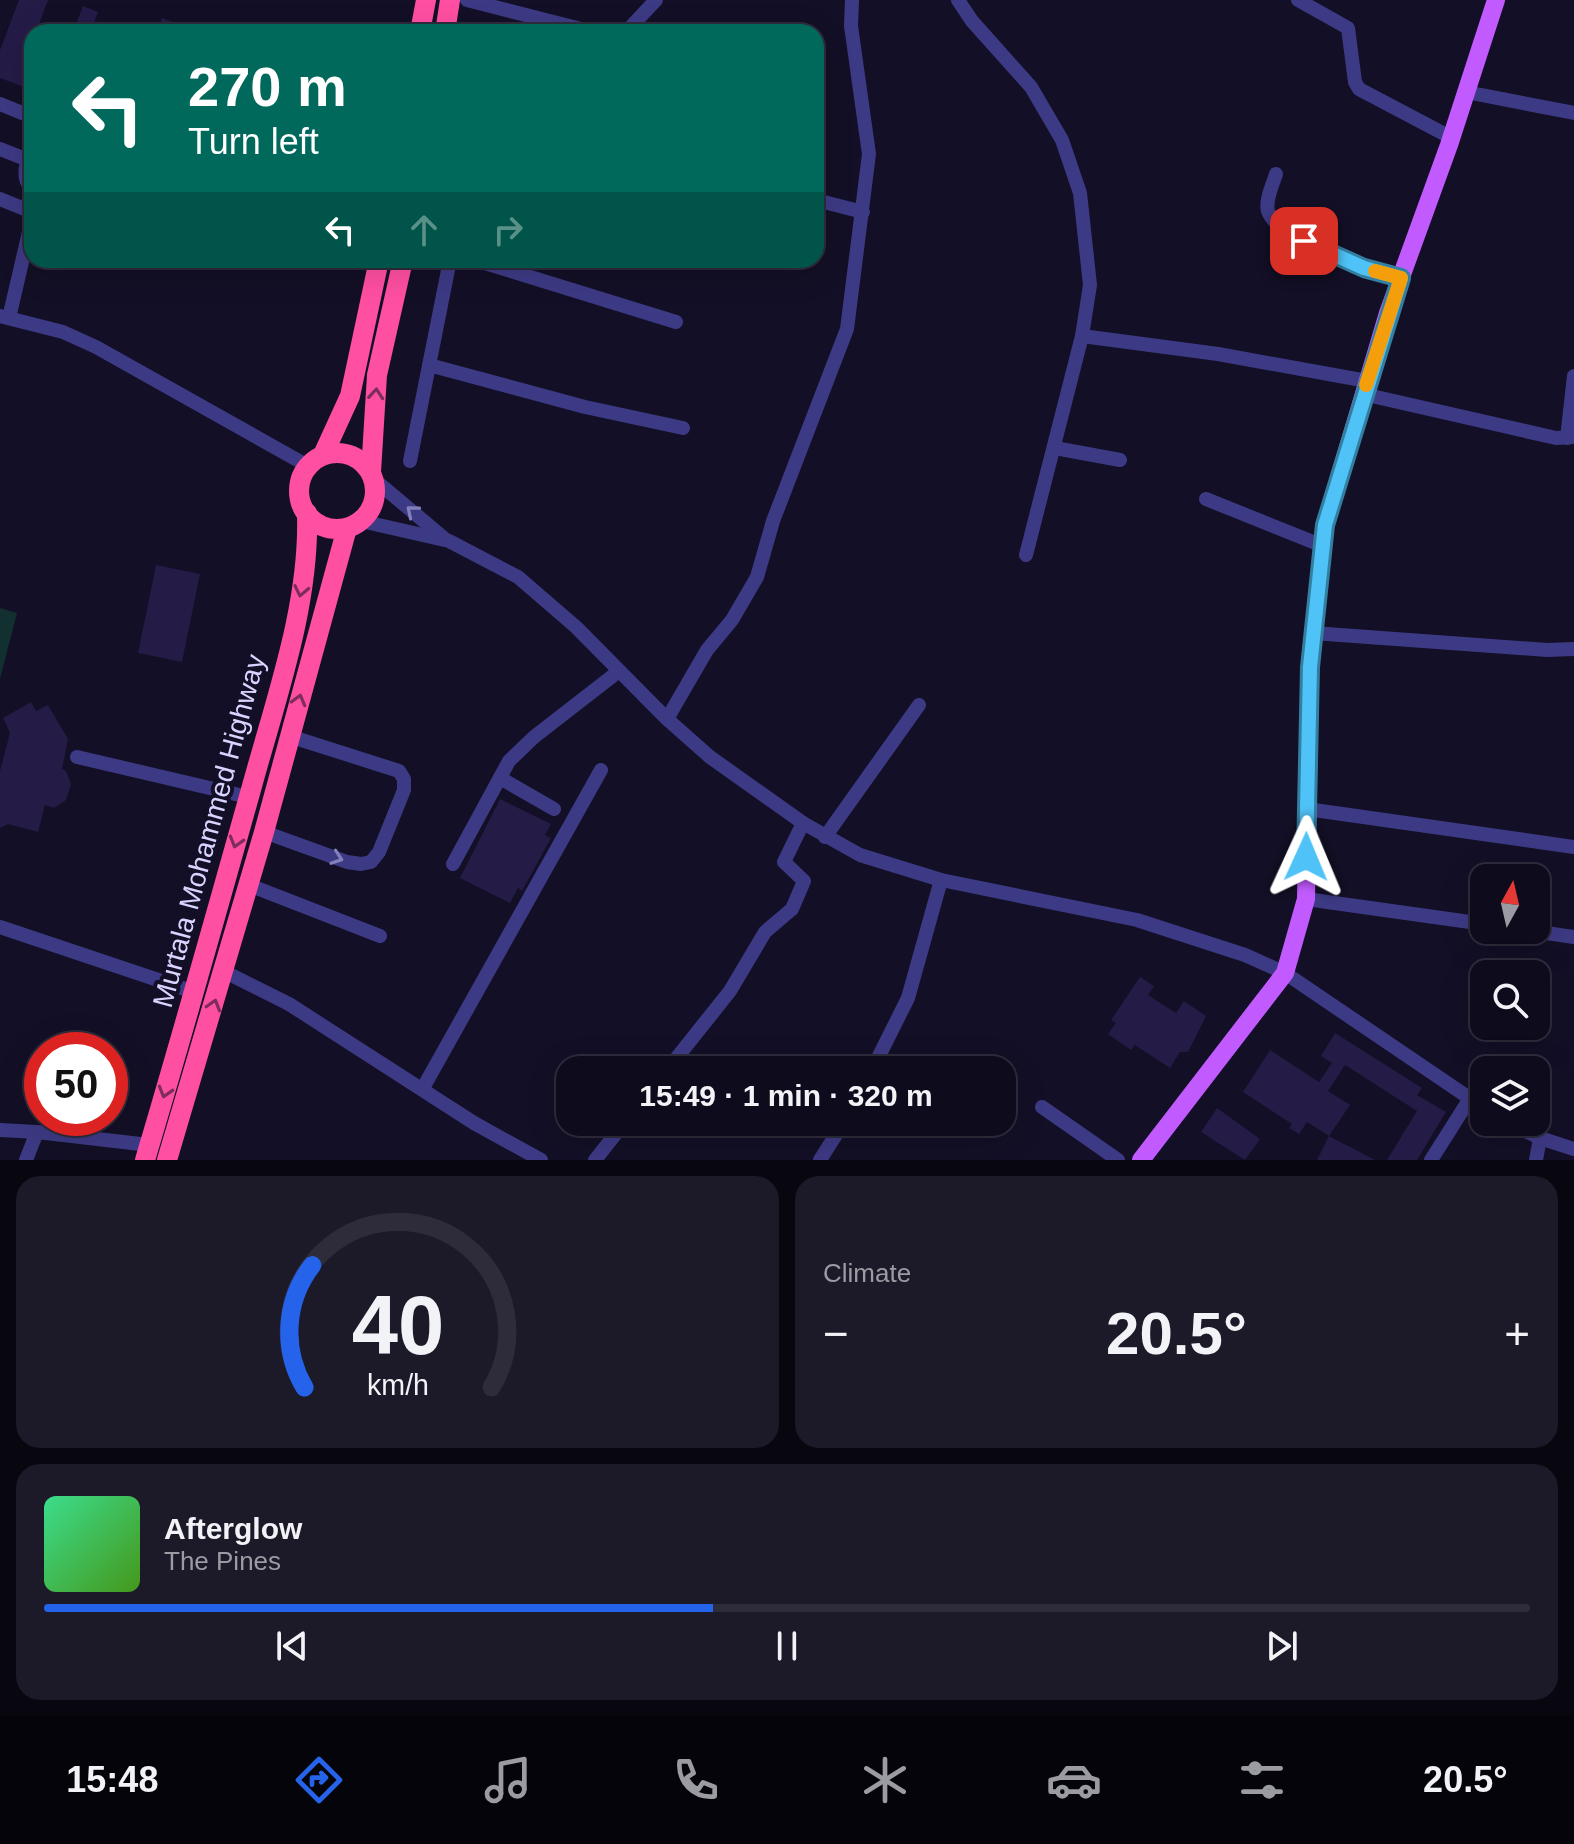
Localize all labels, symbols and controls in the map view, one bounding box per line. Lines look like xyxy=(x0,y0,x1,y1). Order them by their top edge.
text: 270 m xyxy=(188,55,347,118)
icon: left xyxy=(56,56,160,160)
text: Turn left xyxy=(188,121,319,162)
pin xyxy=(1270,207,1338,275)
icon: left xyxy=(318,208,362,252)
icon: ahead xyxy=(402,208,446,252)
icon: right xyxy=(486,208,530,252)
icon: arrive xyxy=(1282,219,1326,263)
one-way arrow xyxy=(367,387,384,400)
one-way arrow xyxy=(406,506,421,521)
one-way arrow xyxy=(293,584,310,597)
street label: Murtala Mohammed Highway xyxy=(147,651,271,1011)
one-way arrow xyxy=(289,694,306,708)
position arrow xyxy=(1264,815,1348,899)
one-way arrow xyxy=(229,835,245,849)
one-way arrow xyxy=(329,848,343,864)
north arrow xyxy=(1470,864,1550,944)
map controls xyxy=(1470,864,1550,1136)
button: search xyxy=(1470,960,1550,1040)
one-way arrow xyxy=(205,998,221,1012)
speed limit sign: 50 xyxy=(24,1032,128,1136)
button: layers xyxy=(1470,1056,1550,1136)
text: 15:49 · 1 min · 320 m xyxy=(639,1079,933,1112)
one-way arrow xyxy=(158,1085,174,1099)
text: Climate xyxy=(823,1258,911,1288)
text: 40 xyxy=(351,1279,444,1372)
text: 20.5° xyxy=(1106,1300,1247,1367)
text: − xyxy=(823,1309,849,1358)
text: + xyxy=(1504,1309,1530,1358)
text: km/h xyxy=(367,1369,428,1401)
text: Afterglow xyxy=(164,1512,302,1545)
text: The Pines xyxy=(164,1546,281,1576)
icon: previous xyxy=(270,1624,314,1668)
icon: pause xyxy=(765,1624,809,1668)
icon: next xyxy=(1260,1624,1304,1668)
icon: directions xyxy=(291,1752,347,1808)
icon: music xyxy=(480,1752,536,1808)
icon: phone xyxy=(668,1752,724,1808)
icon: climate xyxy=(857,1752,913,1808)
icon: car xyxy=(1046,1752,1102,1808)
icon: filters xyxy=(1234,1752,1290,1808)
text: 15:48 xyxy=(66,1759,158,1800)
text: 20.5° xyxy=(1423,1759,1508,1800)

